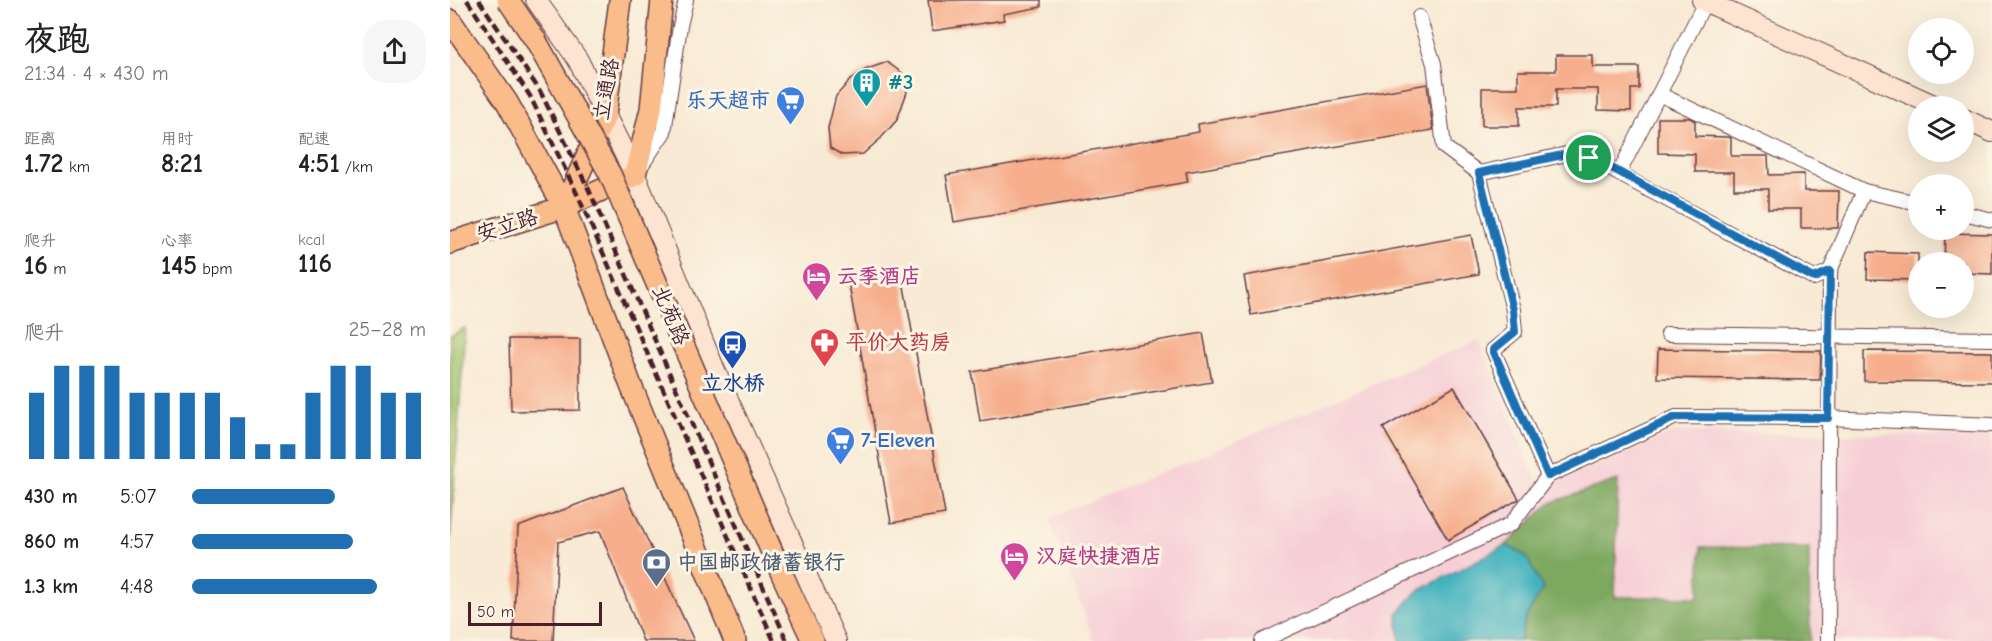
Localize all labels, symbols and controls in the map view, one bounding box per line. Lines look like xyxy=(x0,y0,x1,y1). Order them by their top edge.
map controls xyxy=(1908,18,1974,318)
button: locate xyxy=(1908,18,1974,84)
text: 夜跑 xyxy=(24,20,90,58)
button: share xyxy=(363,20,426,83)
street label: 立通路 xyxy=(589,56,623,122)
text: 21:34 · 4 × 430 m xyxy=(24,62,168,85)
building icon: #3 xyxy=(851,66,883,108)
place label: #3 xyxy=(888,70,913,94)
supermarket icon: 乐天超市 xyxy=(775,84,807,126)
place label: 乐天超市 xyxy=(686,88,770,112)
button: layers xyxy=(1908,96,1974,162)
text: 距离 xyxy=(24,130,56,148)
text: 用时 xyxy=(161,130,193,148)
text: 配速 xyxy=(298,130,330,148)
pin xyxy=(1563,132,1614,183)
icon: arrive xyxy=(1572,141,1605,174)
text: 1.72 xyxy=(24,149,64,179)
text: 8:21 xyxy=(161,149,203,179)
text: 4:51 xyxy=(298,149,340,179)
text: km xyxy=(64,158,90,176)
text: /km xyxy=(340,158,373,176)
button: + xyxy=(1908,174,1974,240)
street label: 安立路 xyxy=(473,204,541,246)
text: kcal xyxy=(298,231,325,249)
text: 爬升 xyxy=(24,232,56,250)
text: 心率 xyxy=(161,232,193,250)
text: 116 xyxy=(298,249,332,279)
text: 16 xyxy=(24,251,48,281)
text: 145 xyxy=(161,251,197,281)
button: − xyxy=(1908,252,1974,318)
text: m xyxy=(48,260,66,278)
text: bpm xyxy=(197,260,233,278)
hotel icon: 云季酒店 xyxy=(800,260,832,302)
place label: 云季酒店 xyxy=(837,264,921,288)
street label: 北苑路 xyxy=(648,281,694,349)
text: 25–28 m xyxy=(349,318,426,341)
text: 爬升 xyxy=(24,321,64,344)
pharmacy icon: 平价大药房 xyxy=(809,326,841,368)
bus stop icon: 立水桥 xyxy=(717,328,749,370)
place label: 平价大药房 xyxy=(846,330,951,354)
place label: 立水桥 xyxy=(702,371,765,395)
supermarket icon: 7-Eleven xyxy=(824,424,856,466)
place label: 7-Eleven xyxy=(861,428,935,452)
text: 430 m xyxy=(24,485,78,508)
text: 5:07 xyxy=(120,485,156,508)
text: 860 m xyxy=(24,530,79,553)
text: 4:57 xyxy=(120,530,154,553)
hotel icon: 汉庭快捷酒店 xyxy=(999,540,1031,582)
place label: 汉庭快捷酒店 xyxy=(1036,544,1162,568)
bank icon: 中国邮政储蓄银行 xyxy=(640,546,672,588)
place label: 中国邮政储蓄银行 xyxy=(677,550,845,574)
text: 1.3 km xyxy=(24,575,78,598)
text: 4:48 xyxy=(120,575,153,598)
scale bar xyxy=(468,599,602,626)
text: 50 m xyxy=(477,603,514,621)

